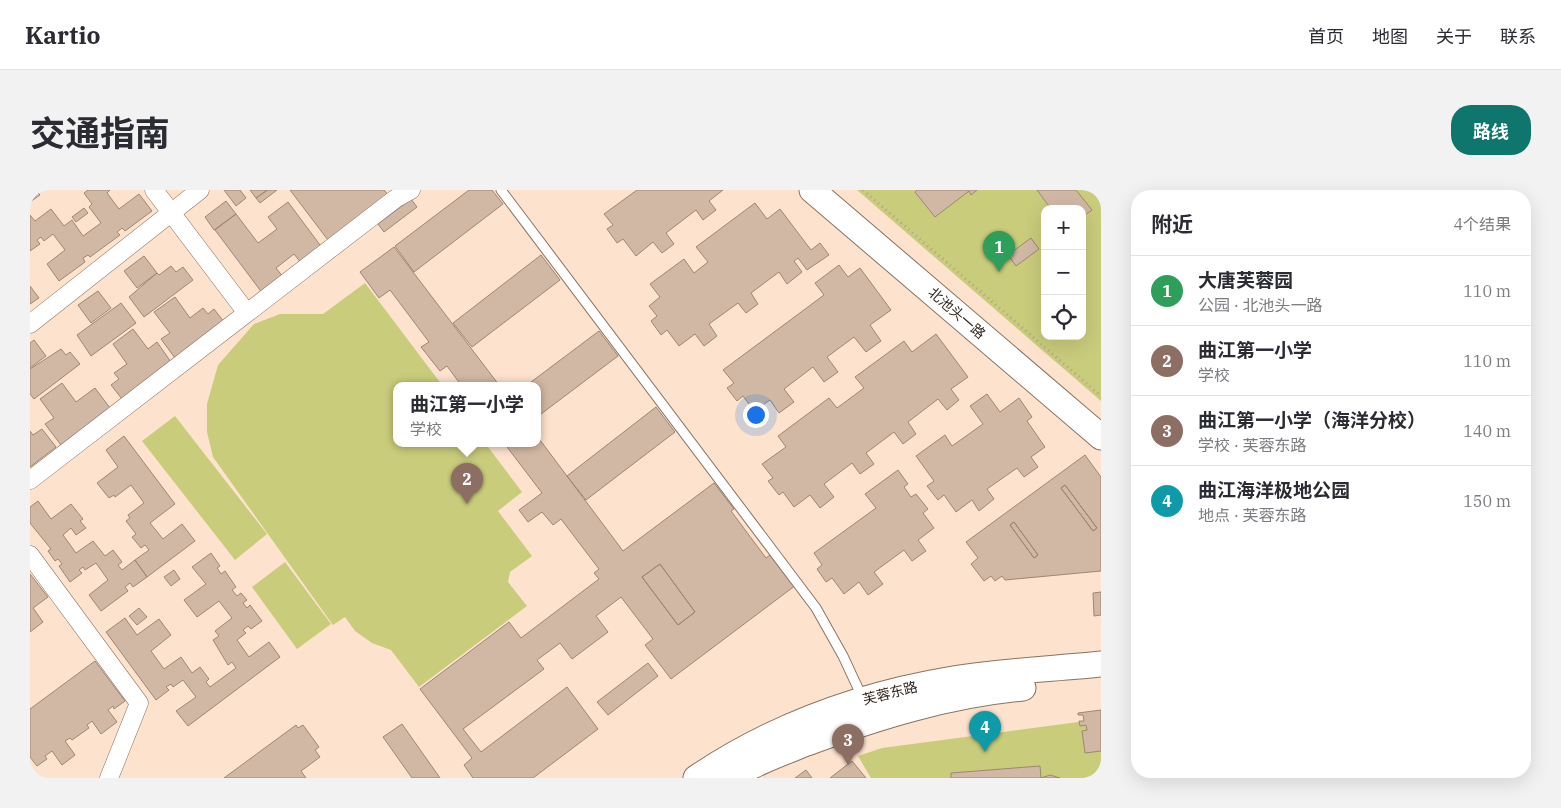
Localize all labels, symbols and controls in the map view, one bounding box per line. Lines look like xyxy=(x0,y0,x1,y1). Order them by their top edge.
text: Kartio xyxy=(25,19,100,51)
text: 首页 xyxy=(1308,25,1344,48)
text: 地图 xyxy=(1372,25,1408,48)
text: 关于 xyxy=(1436,25,1472,48)
text: 联系 xyxy=(1500,25,1536,48)
button: 路线 xyxy=(1451,105,1531,155)
text: 交通指南 xyxy=(30,110,170,156)
map controls xyxy=(1041,205,1086,340)
button: + xyxy=(1041,205,1086,250)
text: 附近 xyxy=(1151,210,1193,238)
text: 4个结果 xyxy=(1453,214,1511,234)
pin: 1 xyxy=(983,231,1015,272)
button: − xyxy=(1041,250,1086,295)
text: 大唐芙蓉园 xyxy=(1198,268,1293,292)
text: 1 xyxy=(1162,281,1172,301)
text: 110 m xyxy=(1463,281,1511,301)
street label: 北池头一路 xyxy=(925,283,989,343)
button: locate xyxy=(1041,295,1086,340)
text: 公园 · 北池头一路 xyxy=(1198,295,1323,315)
text: 曲江第一小学 xyxy=(1198,338,1312,362)
text: 2 xyxy=(1162,351,1172,371)
text: 110 m xyxy=(1463,351,1511,371)
text: 学校 xyxy=(1198,365,1230,385)
popup xyxy=(393,382,541,447)
text: 曲江第一小学 xyxy=(410,392,524,416)
your location xyxy=(743,402,769,428)
text: 曲江第一小学（海洋分校） xyxy=(1198,408,1426,432)
text: 学校 xyxy=(410,419,442,439)
text: 3 xyxy=(1162,421,1172,441)
text: 140 m xyxy=(1463,421,1511,441)
text: 学校 · 芙蓉东路 xyxy=(1198,435,1307,455)
pin: 2 xyxy=(451,463,483,504)
text: 曲江海洋极地公园 xyxy=(1198,478,1350,502)
text: 4 xyxy=(1162,491,1172,511)
text: 150 m xyxy=(1463,491,1511,511)
text: 地点 · 芙蓉东路 xyxy=(1198,505,1307,525)
street label: 芙蓉东路 xyxy=(861,677,919,709)
pin: 4 xyxy=(969,711,1001,752)
pin: 3 xyxy=(832,724,864,765)

